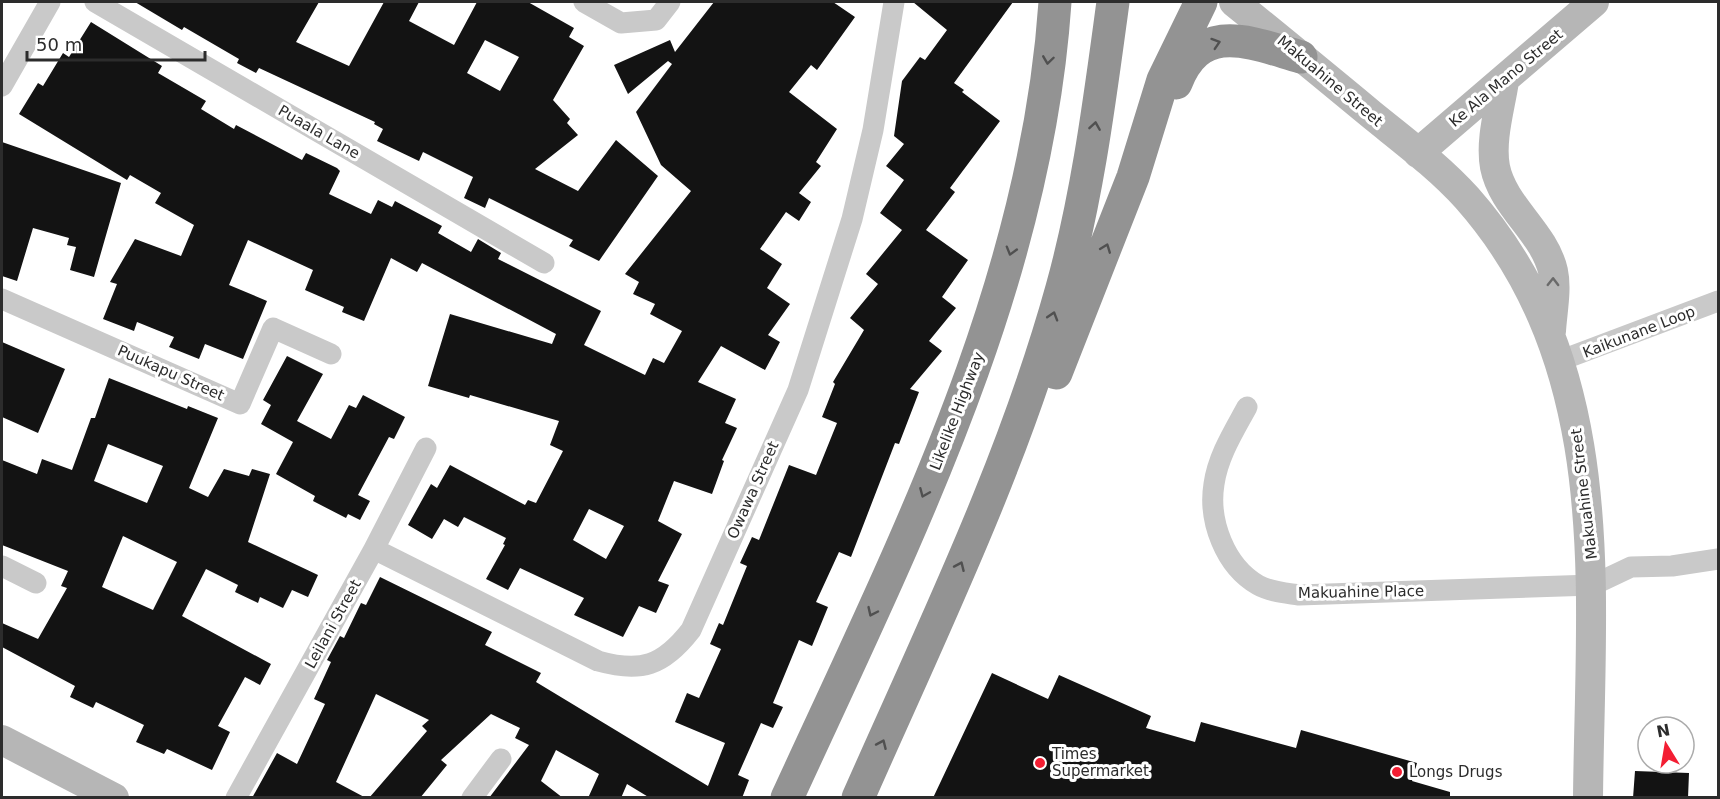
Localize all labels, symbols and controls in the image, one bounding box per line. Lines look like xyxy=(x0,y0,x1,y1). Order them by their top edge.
scale bar xyxy=(27,24,206,62)
street label: Ke Ala Mano Street xyxy=(1446,25,1567,131)
street label: Makuahine Street xyxy=(1274,32,1386,130)
text: 50 m xyxy=(36,34,82,55)
one-way arrow xyxy=(1210,38,1221,50)
one-way arrow xyxy=(1043,55,1055,64)
street label: Puaala Lane xyxy=(275,101,363,163)
one-way arrow xyxy=(1088,121,1100,131)
one-way arrow xyxy=(1099,243,1111,254)
one-way arrow xyxy=(1006,245,1018,256)
one-way arrow xyxy=(1547,278,1559,287)
street label: Kaikunane Loop xyxy=(1580,302,1698,362)
one-way arrow xyxy=(1046,311,1058,322)
street label: Puukapu Street xyxy=(115,341,227,405)
street label: Likelike Highway xyxy=(926,349,988,473)
street label: Makuahine Street xyxy=(1567,427,1601,561)
street label: Owawa Street xyxy=(723,438,783,542)
one-way arrow xyxy=(919,487,931,498)
one-way arrow xyxy=(953,561,965,572)
street label: Leilani Street xyxy=(301,576,365,672)
street label: Makuahine Place xyxy=(1298,582,1424,602)
one-way arrow xyxy=(868,605,880,616)
north arrow xyxy=(1636,715,1696,775)
text: N xyxy=(1655,720,1672,741)
one-way arrow xyxy=(874,739,886,750)
place label: Times Supermarket xyxy=(1051,745,1149,780)
marker: Times Supermarket xyxy=(1033,756,1047,770)
place label: Longs Drugs xyxy=(1409,763,1503,781)
marker: Longs Drugs xyxy=(1390,765,1404,779)

